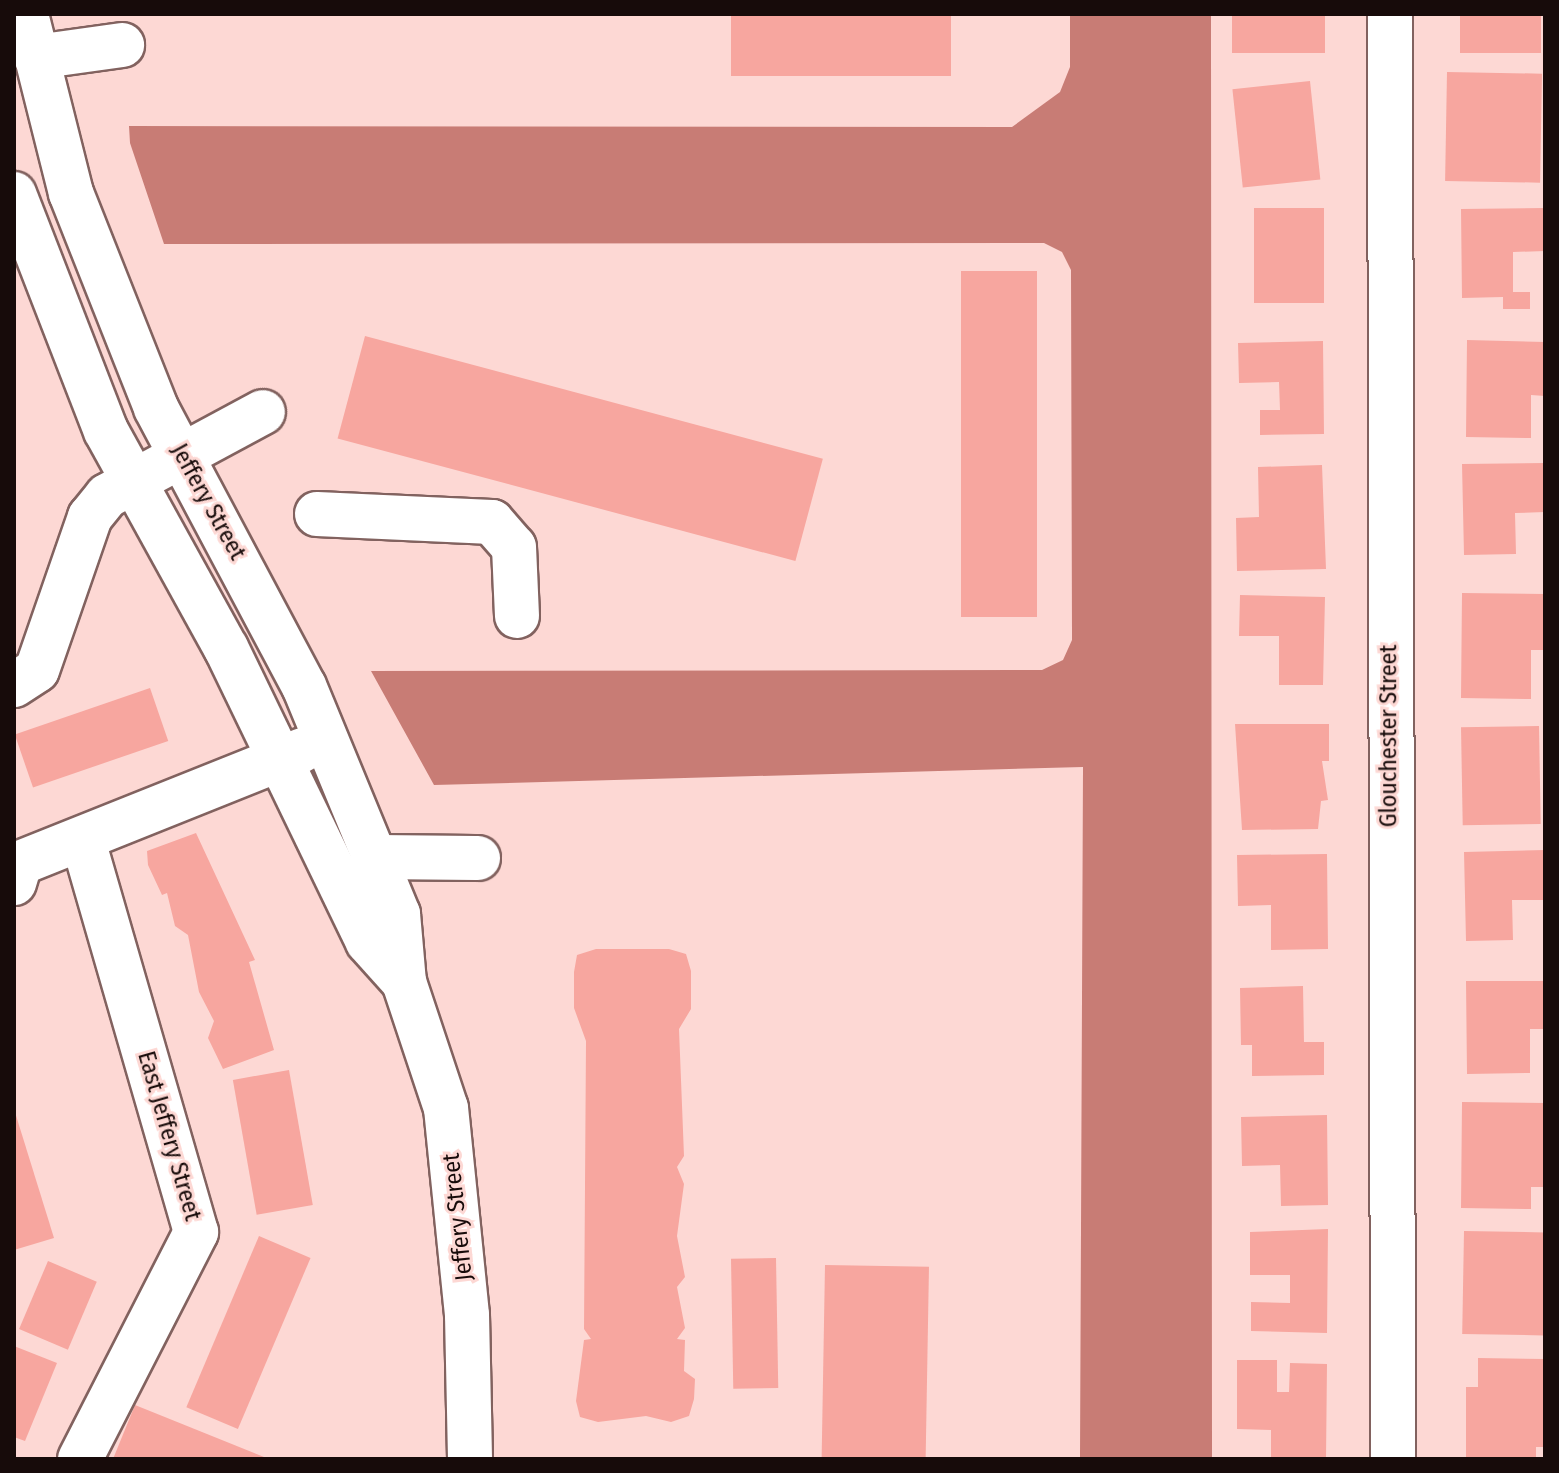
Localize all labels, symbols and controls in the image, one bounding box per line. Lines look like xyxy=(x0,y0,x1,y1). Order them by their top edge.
street label: Jeffery Street xyxy=(164,439,252,565)
street label: Glouchester Street xyxy=(1375,645,1403,827)
street label: East Jeffery Street xyxy=(131,1048,207,1224)
street label: Jeffery Street xyxy=(437,1152,479,1282)

